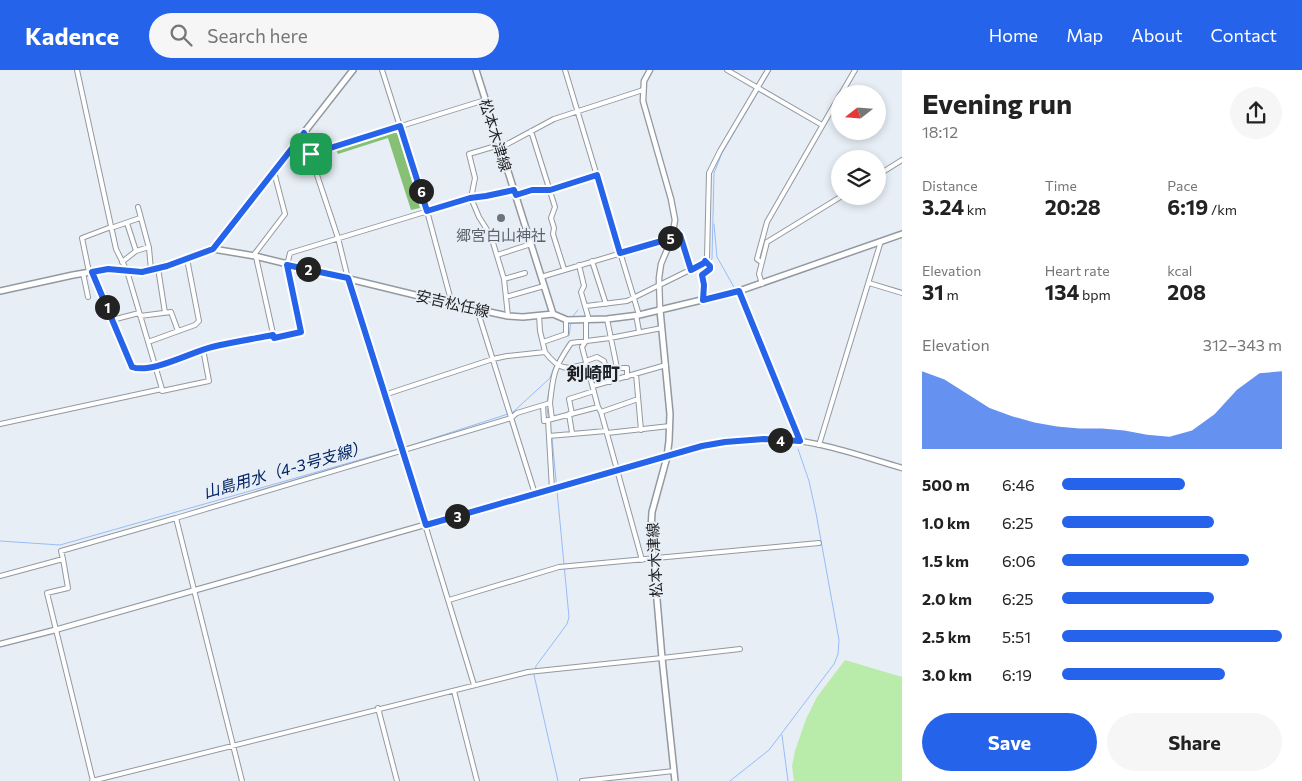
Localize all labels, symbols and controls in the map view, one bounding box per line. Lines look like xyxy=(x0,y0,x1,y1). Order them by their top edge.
search box xyxy=(149,13,499,58)
text: Kadence xyxy=(25,21,119,50)
icon: search xyxy=(167,21,195,49)
text: Search here xyxy=(207,24,308,47)
text: Home xyxy=(989,24,1038,46)
text: Map xyxy=(1066,24,1103,46)
text: About xyxy=(1131,24,1183,46)
text: Contact xyxy=(1211,24,1277,46)
north arrow xyxy=(831,85,886,140)
map controls xyxy=(831,85,886,205)
text: Evening run xyxy=(922,86,1072,120)
button: share xyxy=(1230,87,1282,139)
street label: 松本木津線 xyxy=(476,96,516,174)
text: 18:12 xyxy=(922,122,958,141)
pin xyxy=(290,133,332,175)
icon: arrive xyxy=(297,140,325,168)
button: layers xyxy=(831,150,886,205)
text: Distance xyxy=(922,177,978,194)
text: Time xyxy=(1045,177,1077,194)
text: Pace xyxy=(1167,177,1198,194)
pin: 6 xyxy=(408,178,434,204)
text: 6 xyxy=(417,183,426,200)
text: 3.24 xyxy=(922,194,964,219)
text: 20:28 xyxy=(1045,194,1101,219)
text: 6:19 xyxy=(1167,194,1208,219)
text: km xyxy=(964,201,987,218)
text: /km xyxy=(1208,201,1237,218)
marker: 郷宮白山神社 xyxy=(495,212,507,224)
place label: 郷宮白山神社 xyxy=(456,226,546,244)
pin: 5 xyxy=(658,226,682,250)
text: 5 xyxy=(666,230,675,247)
pin: 2 xyxy=(296,256,320,282)
text: 2 xyxy=(305,261,312,278)
text: Elevation xyxy=(922,262,981,279)
text: Heart rate xyxy=(1045,262,1110,279)
text: kcal xyxy=(1167,262,1192,279)
text: 31 xyxy=(922,279,944,304)
text: 134 xyxy=(1045,279,1079,304)
text: 208 xyxy=(1167,279,1206,304)
street label: 安吉松任線 xyxy=(414,286,492,320)
text: m xyxy=(944,286,959,303)
text: bpm xyxy=(1079,286,1111,303)
pin: 1 xyxy=(94,294,120,320)
text: 1 xyxy=(104,299,111,316)
text: Elevation xyxy=(922,335,990,354)
text: 312–343 m xyxy=(1203,335,1282,354)
district label: 剣崎町 xyxy=(566,362,620,384)
pin: 4 xyxy=(768,428,792,452)
text: 4 xyxy=(776,432,785,449)
water label: 山島用水（4-3号支線） xyxy=(201,437,369,501)
text: 500 m xyxy=(922,475,970,494)
text: 6:46 xyxy=(1002,475,1035,494)
pin: 3 xyxy=(444,504,470,528)
text: 3 xyxy=(453,508,462,525)
text: 1.0 km xyxy=(922,513,970,532)
text: 6:25 xyxy=(1002,513,1034,532)
street label: 松本木津線 xyxy=(643,522,665,598)
text: 1.5 km xyxy=(922,551,969,570)
text: 6:06 xyxy=(1002,551,1036,570)
text: 2.0 km xyxy=(922,589,972,608)
text: 6:25 xyxy=(1002,589,1034,608)
text: 2.5 km xyxy=(922,627,971,646)
text: 5:51 xyxy=(1002,627,1031,646)
text: 3.0 km xyxy=(922,665,972,684)
text: 6:19 xyxy=(1002,665,1032,684)
button: Save xyxy=(922,713,1097,771)
button: Share xyxy=(1107,713,1282,771)

